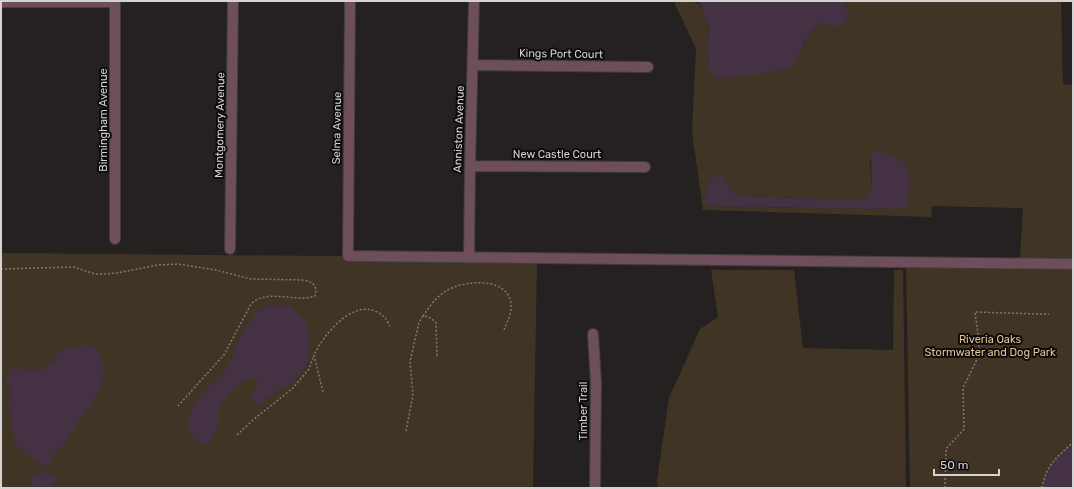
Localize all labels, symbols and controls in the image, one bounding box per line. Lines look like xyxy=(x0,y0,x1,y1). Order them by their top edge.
street label: Kings Port Court xyxy=(519,47,604,61)
street label: Birmingham Avenue xyxy=(97,68,110,172)
street label: Montgomery Avenue xyxy=(213,72,227,178)
street label: Anniston Avenue xyxy=(451,85,467,173)
street label: Selma Avenue xyxy=(330,92,344,164)
street label: New Castle Court xyxy=(513,148,602,161)
park label: Riveria Oaks Stormwater and Dog Park xyxy=(924,333,1056,359)
street label: Timber Trail xyxy=(577,382,590,440)
scale bar xyxy=(934,451,999,477)
text: 50 m xyxy=(940,458,968,472)

